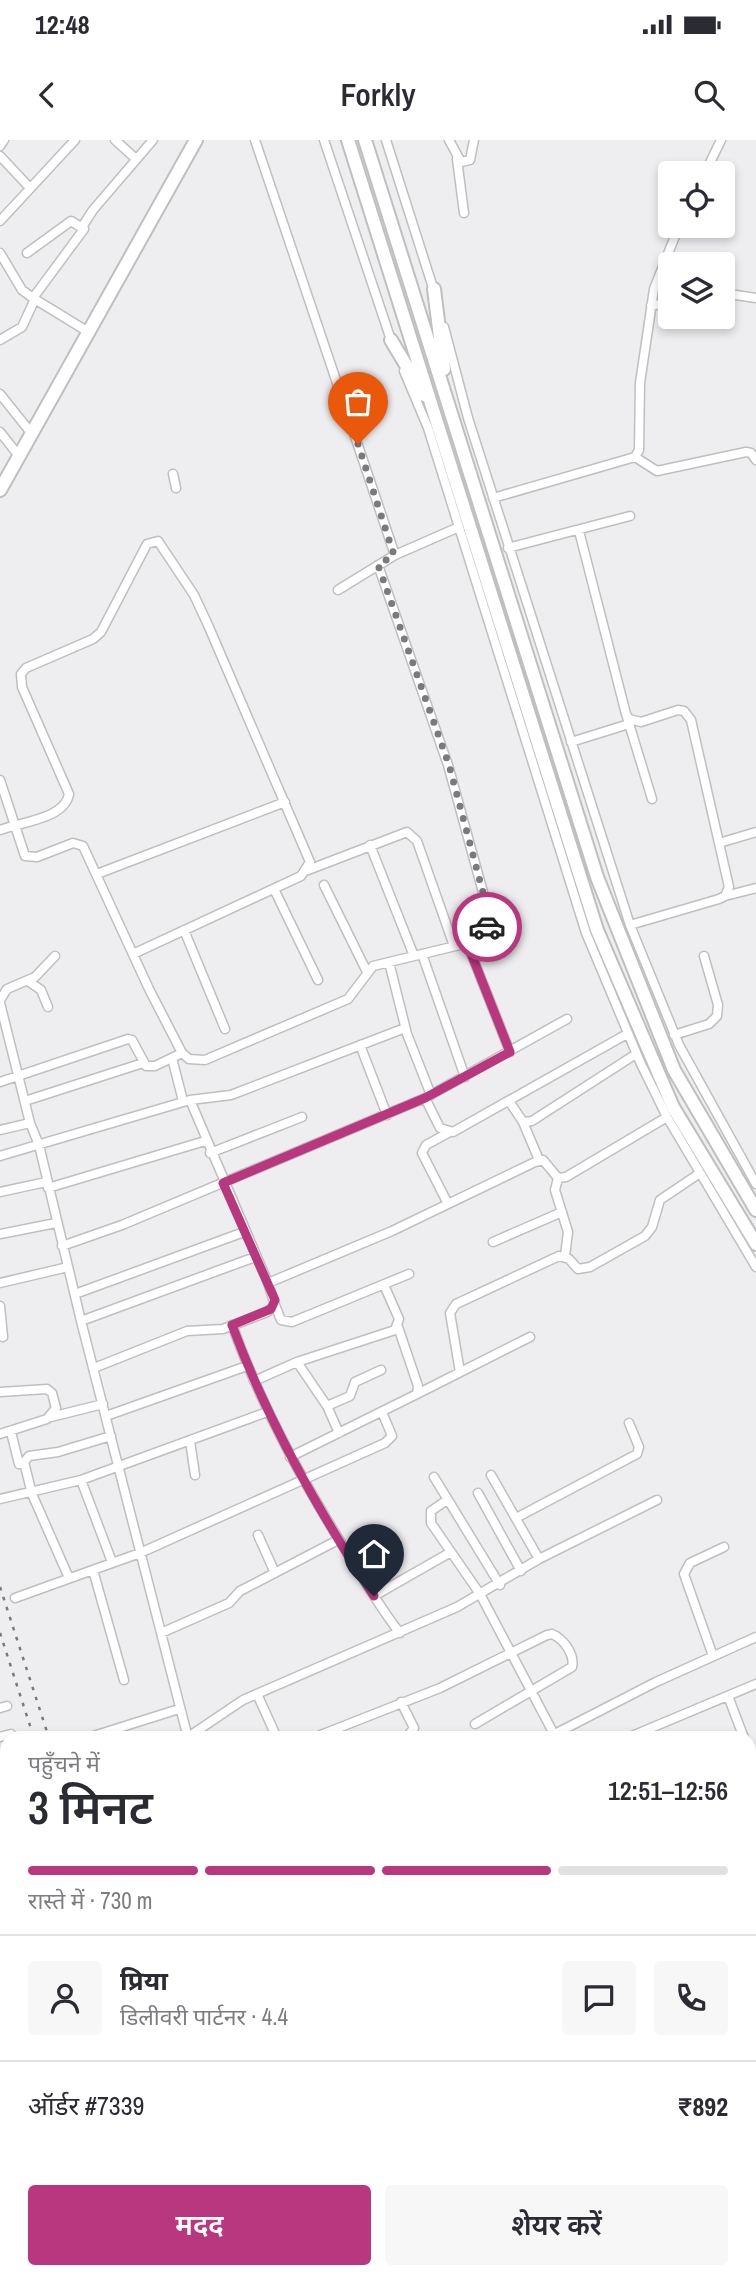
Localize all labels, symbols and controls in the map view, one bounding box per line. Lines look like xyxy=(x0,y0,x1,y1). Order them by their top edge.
text: 12:48 xyxy=(35,7,90,42)
text: Forkly xyxy=(341,73,415,116)
icon: back xyxy=(28,76,66,114)
icon: search xyxy=(690,76,728,114)
map controls xyxy=(658,161,735,329)
button: locate xyxy=(658,161,735,238)
button: layers xyxy=(658,252,735,329)
pin xyxy=(328,372,388,444)
icon: bag xyxy=(339,383,377,421)
courier xyxy=(452,892,522,962)
icon: car xyxy=(468,908,506,946)
pin xyxy=(344,1524,404,1596)
icon: home xyxy=(355,1535,393,1573)
text: पहुँचने में xyxy=(28,1748,100,1779)
text: 12:51–12:56 xyxy=(608,1773,728,1808)
text: 3 मिनट xyxy=(28,1776,153,1838)
text: रास्ते में · 730 m xyxy=(28,1885,153,1916)
button: person xyxy=(28,1961,102,2035)
button: chat xyxy=(562,1961,636,2035)
button: phone xyxy=(654,1961,728,2035)
text: प्रिया xyxy=(120,1963,168,1998)
text: डिलीवरी पार्टनर · 4.4 xyxy=(120,2001,288,2032)
text: ऑर्डर #7339 xyxy=(28,2088,144,2123)
text: ₹892 xyxy=(677,2089,728,2124)
button: मदद xyxy=(28,2185,371,2265)
button: शेयर करें xyxy=(385,2185,728,2265)

